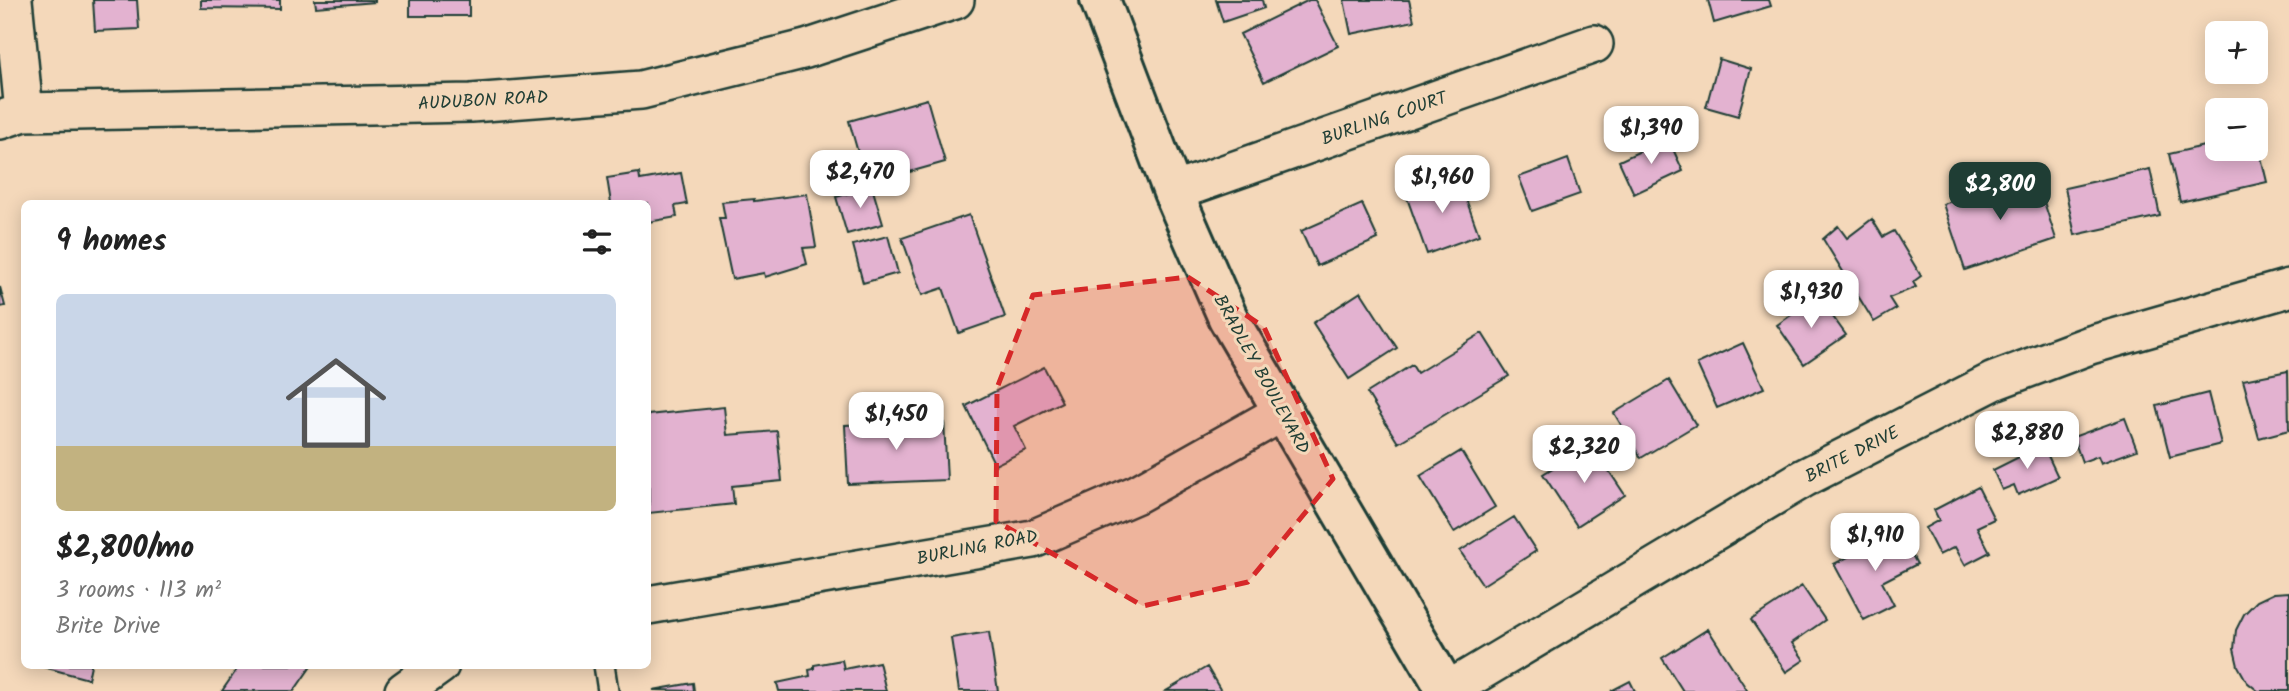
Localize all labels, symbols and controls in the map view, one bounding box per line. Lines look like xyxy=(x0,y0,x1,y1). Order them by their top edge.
map controls xyxy=(2205,21,2268,161)
button: + xyxy=(2205,21,2268,84)
street label: AUDUBON ROAD xyxy=(417,84,549,119)
street label: BURLING COURT xyxy=(1318,84,1453,154)
button: − xyxy=(2205,98,2268,161)
pin: $1,390 xyxy=(1594,106,1708,166)
text: $1,390 xyxy=(1620,111,1682,147)
pin: $2,470 xyxy=(803,150,917,210)
text: $2,470 xyxy=(826,155,894,191)
pin: $1,960 xyxy=(1385,156,1499,215)
text: $1,960 xyxy=(1411,160,1473,196)
pin: $2,800 xyxy=(1943,162,2057,222)
text: $2,800 xyxy=(1965,167,2035,203)
text: 9 homes xyxy=(56,218,167,266)
icon: filters xyxy=(578,223,616,261)
pin: $1,930 xyxy=(1754,270,1868,330)
text: $1,930 xyxy=(1780,275,1842,311)
street label: BRADLEY BOULEVARD xyxy=(1205,290,1317,460)
icon: home xyxy=(273,340,399,466)
pin: $1,450 xyxy=(839,392,953,452)
text: $1,450 xyxy=(865,397,927,433)
pin: $2,880 xyxy=(1970,412,2084,471)
text: $2,880 xyxy=(1991,416,2063,452)
street label: BRITE DRIVE xyxy=(1800,419,1905,492)
pin: $2,320 xyxy=(1527,426,1641,485)
text: $2,320 xyxy=(1549,430,1619,466)
pin: $1,910 xyxy=(1818,514,1932,573)
text: $1,910 xyxy=(1847,518,1903,554)
street label: BURLING ROAD xyxy=(914,522,1041,574)
text: $2,800/mo xyxy=(56,525,194,573)
text: 3 rooms · 113 m² xyxy=(56,573,221,609)
text: Brite Drive xyxy=(56,609,160,645)

